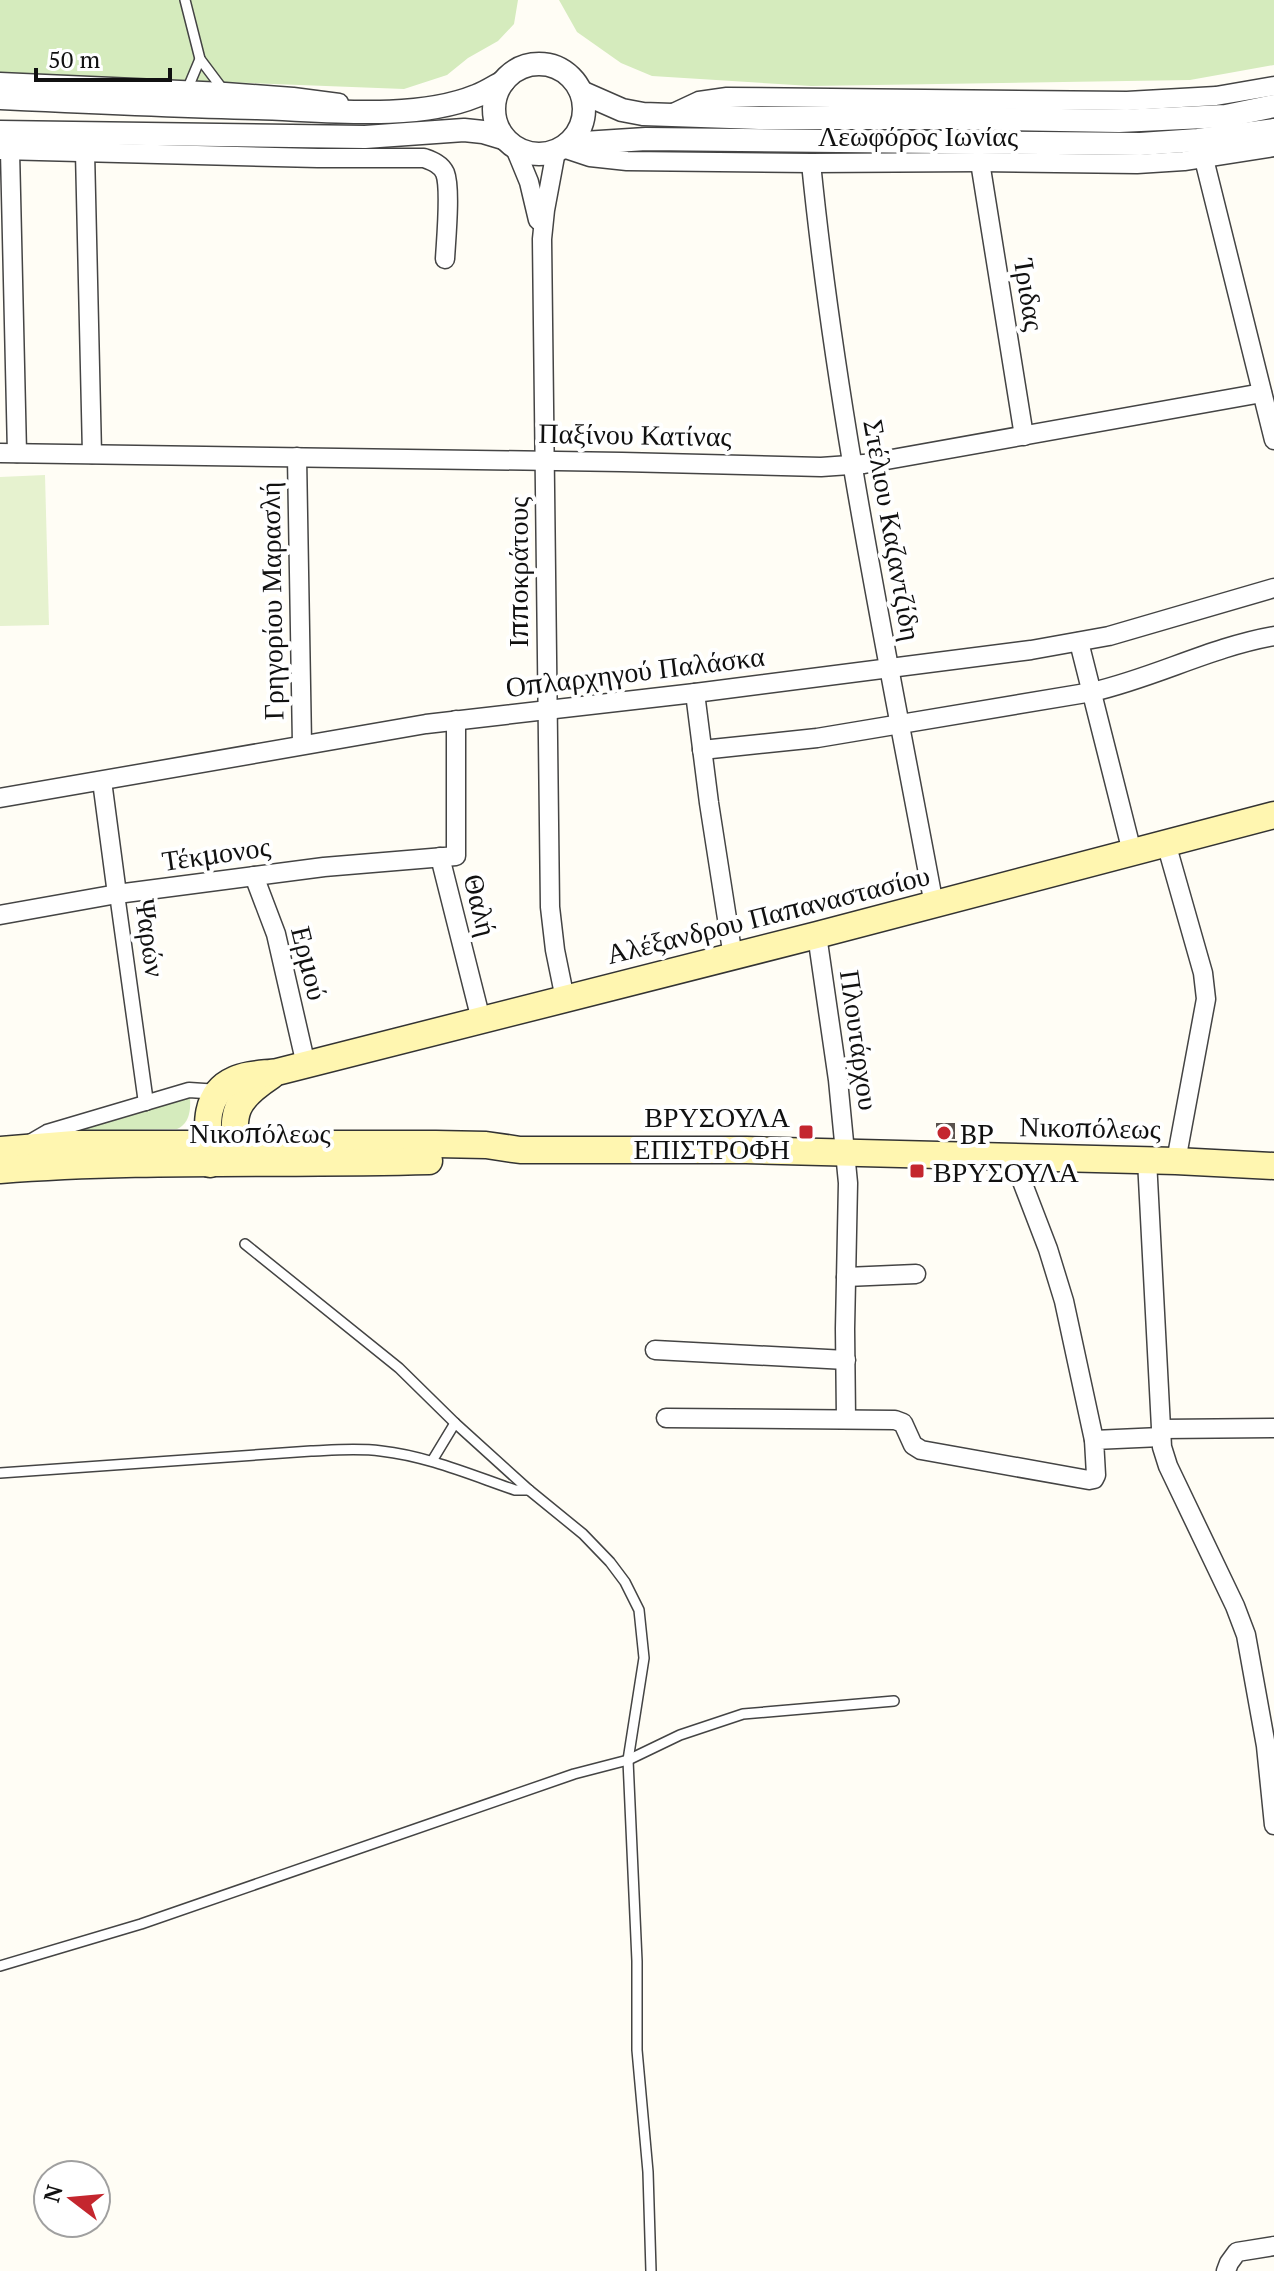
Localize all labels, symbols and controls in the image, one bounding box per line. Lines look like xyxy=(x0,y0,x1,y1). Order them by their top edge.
scale bar xyxy=(36,32,170,82)
text: 50 m xyxy=(48,43,100,75)
street label: Λεωφόρος Ιωνίας xyxy=(818,117,1018,154)
street label: Ίριδας xyxy=(1006,256,1054,333)
street label: Παξίνου Κατίνας xyxy=(538,414,732,454)
street label: Στέλιου Καζαντζίδη xyxy=(855,416,931,644)
street label: Γρηγορίου Μαρασλή xyxy=(250,481,292,721)
street label: Ιπποκράτους xyxy=(499,497,536,647)
street label: Οπλαρχηγού Παλάσκα xyxy=(503,637,767,705)
street label: Τέκμονος xyxy=(160,827,272,879)
street label: Αλέξανδρου Παπαναστασίου xyxy=(603,856,933,972)
street label: Θαλή xyxy=(455,870,507,940)
street label: Ψαρών xyxy=(127,897,175,979)
street label: Ερμού xyxy=(283,922,337,1004)
street label: Πλουτάρχου xyxy=(832,967,888,1113)
place label: ΒΡΥΣΟΥΛΑ ΕΠΙΣΤΡΟΦΗ xyxy=(633,1098,791,1167)
street label: Νικοπόλεως xyxy=(1019,1107,1161,1147)
street label: Νικοπόλεως xyxy=(189,1114,331,1151)
place label: BP xyxy=(960,1115,994,1152)
marker: ΒΡΥΣΟΥΛΑ ΕΠΙΣΤΡΟΦΗ xyxy=(797,1123,815,1141)
marker: BP xyxy=(935,1124,953,1142)
place label: ΒΡΥΣΟΥΛΑ xyxy=(933,1153,1080,1190)
marker: ΒΡΥΣΟΥΛΑ xyxy=(908,1162,926,1180)
north arrow xyxy=(32,2159,112,2239)
text: N xyxy=(36,2181,69,2205)

